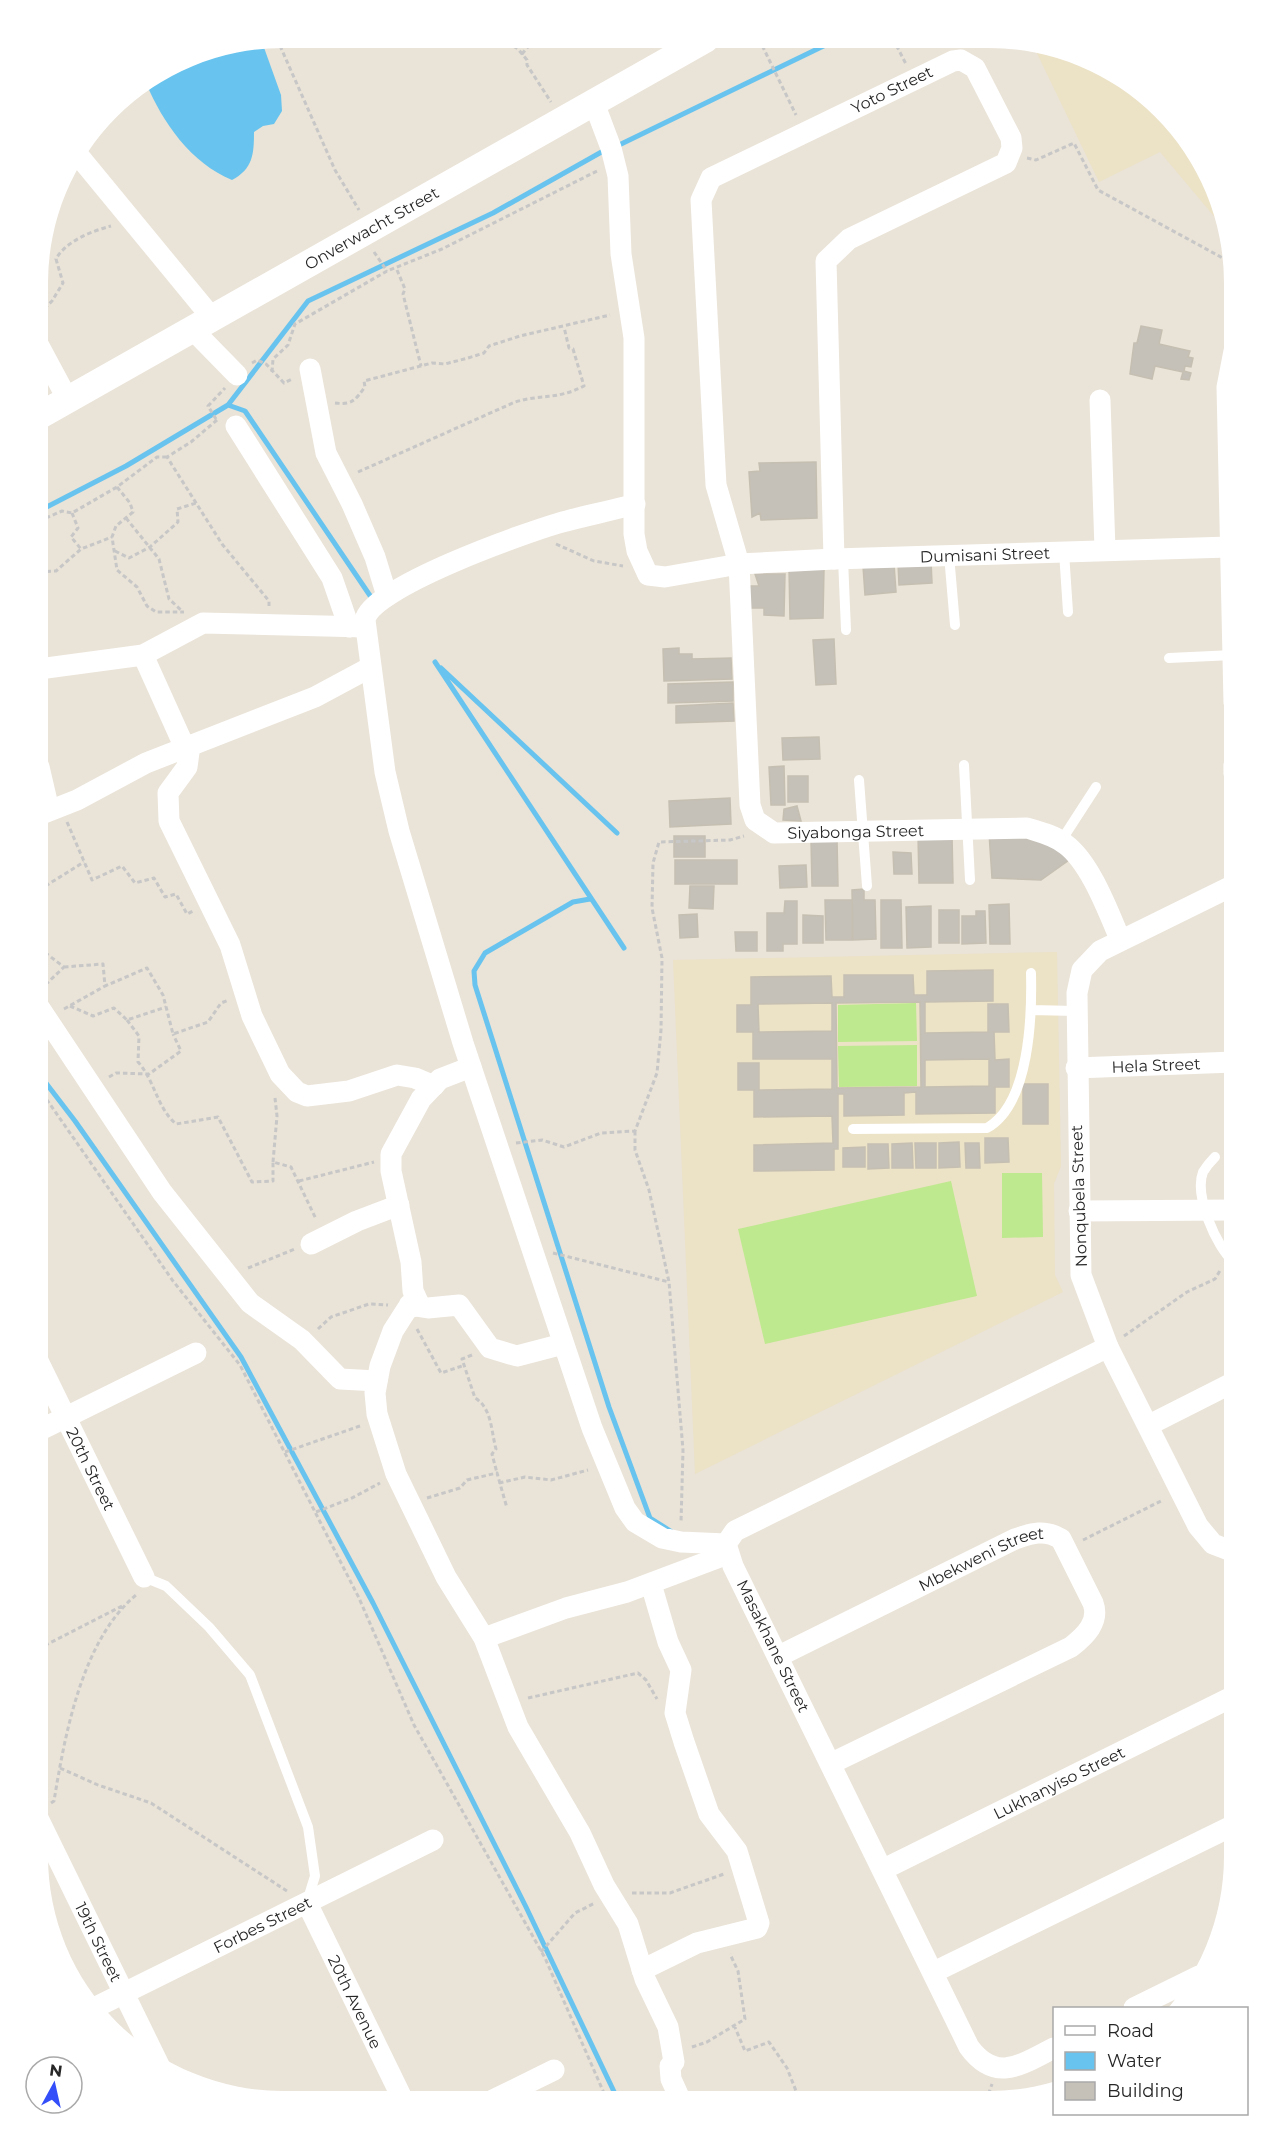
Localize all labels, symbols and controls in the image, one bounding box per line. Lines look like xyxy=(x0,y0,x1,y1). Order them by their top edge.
street label: Yoto Street xyxy=(848,62,936,118)
street label: Onverwacht Street xyxy=(301,182,442,273)
street label: Dumisani Street xyxy=(919,543,1051,566)
street label: Siyabonga Street xyxy=(787,821,925,842)
street label: Hela Street xyxy=(1111,1054,1201,1076)
street label: Nonqubela Street xyxy=(1067,1124,1091,1267)
street label: 20th Street xyxy=(63,1424,119,1514)
street label: Mbekweni Street xyxy=(915,1523,1044,1595)
street label: Masakhane Street xyxy=(733,1577,814,1716)
street label: Lukhanyiso Street xyxy=(990,1742,1128,1823)
street label: Forbes Street xyxy=(210,1892,315,1957)
street label: 19th Street xyxy=(71,1899,126,1985)
street label: 20th Avenue xyxy=(324,1952,386,2052)
legend xyxy=(1053,2007,1248,2115)
text: Road xyxy=(1107,2020,1154,2042)
text: Water xyxy=(1107,2050,1162,2072)
north arrow xyxy=(24,2055,84,2115)
text: N xyxy=(48,2060,64,2081)
text: Building xyxy=(1107,2080,1184,2102)

